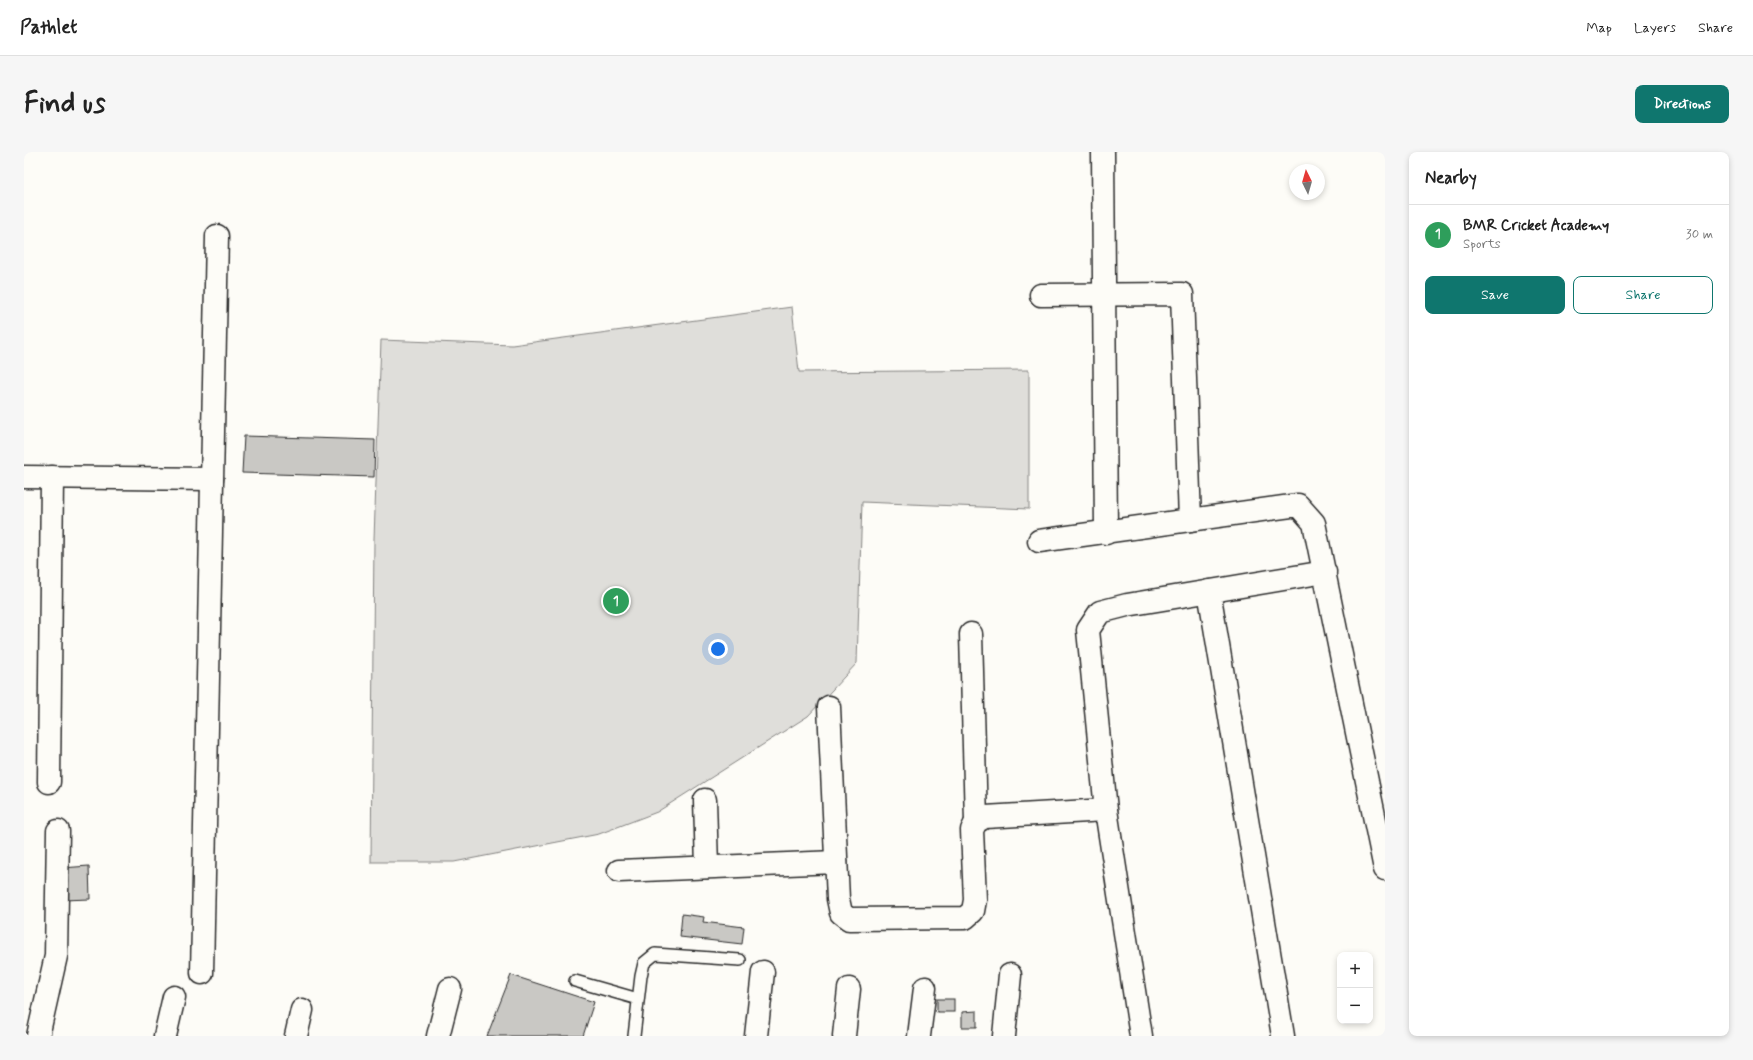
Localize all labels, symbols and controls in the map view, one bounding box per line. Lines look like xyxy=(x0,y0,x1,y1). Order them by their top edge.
text: Pathlet xyxy=(20,15,77,40)
text: Map xyxy=(1586,19,1612,37)
text: Layers xyxy=(1634,19,1676,37)
text: Share xyxy=(1698,19,1733,37)
button: Directions xyxy=(1635,85,1729,123)
text: Find us xyxy=(24,86,105,123)
north arrow xyxy=(1289,164,1325,200)
text: Nearby xyxy=(1425,167,1477,189)
text: BMR Cricket Academy xyxy=(1463,216,1609,236)
text: 1 xyxy=(1435,226,1441,243)
text: 30 m xyxy=(1686,226,1713,243)
text: Sports xyxy=(1463,236,1501,253)
button: Save xyxy=(1425,276,1565,314)
button: Share xyxy=(1573,276,1713,314)
pin: 1 xyxy=(603,586,629,616)
your location xyxy=(708,639,728,659)
map controls xyxy=(1337,952,1373,1024)
button: + xyxy=(1337,952,1373,988)
button: − xyxy=(1337,988,1373,1024)

